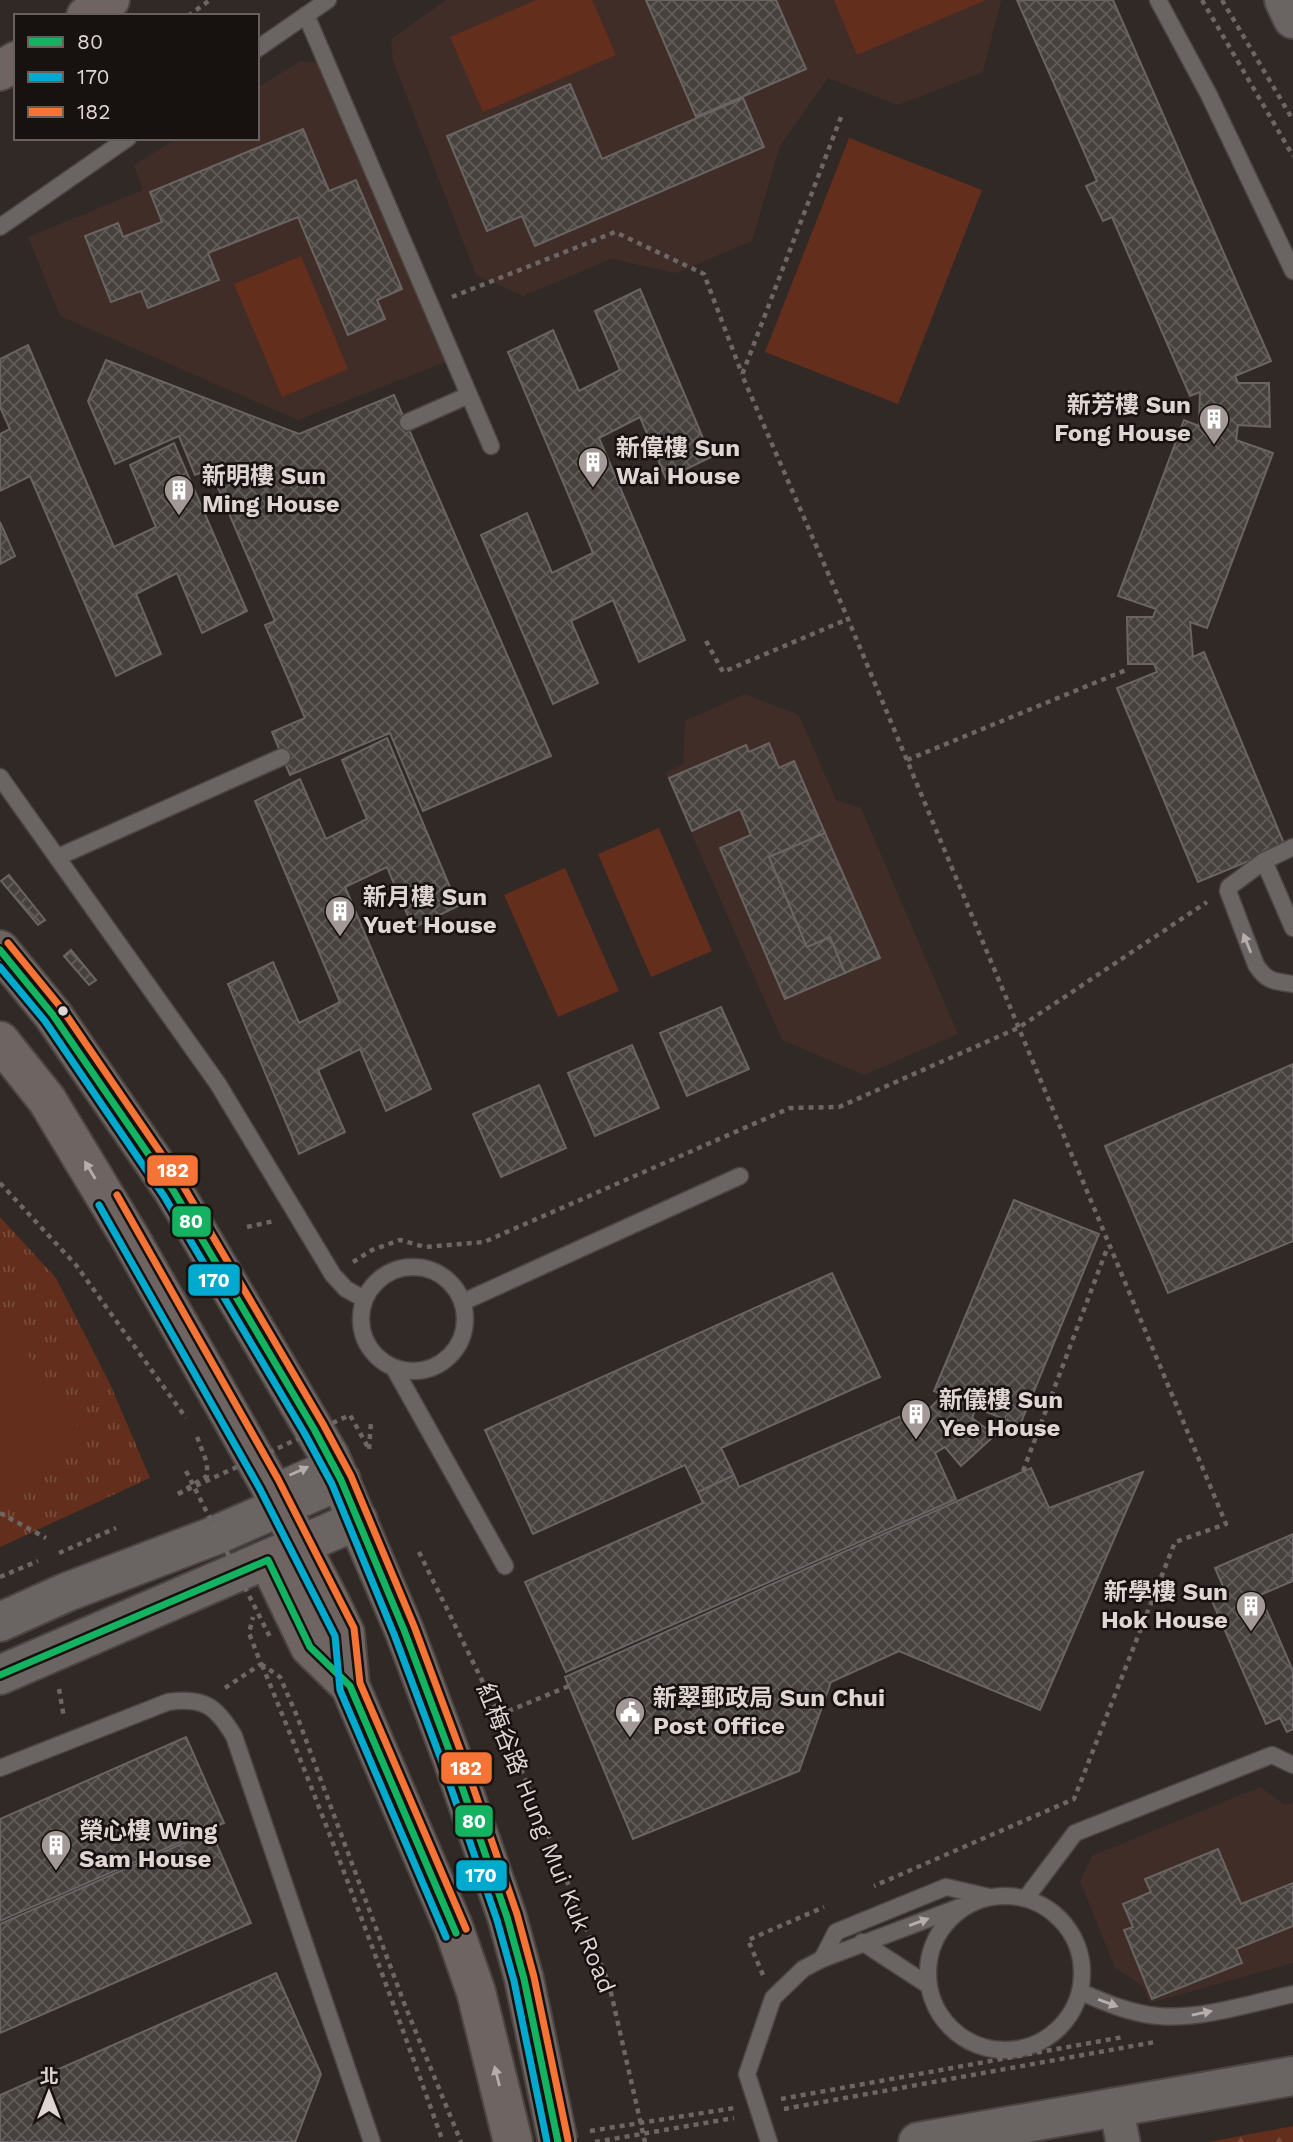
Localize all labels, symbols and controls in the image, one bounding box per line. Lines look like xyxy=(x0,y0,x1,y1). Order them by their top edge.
legend xyxy=(14,14,259,140)
text: 80 xyxy=(77,29,103,54)
text: 170 xyxy=(77,64,110,89)
text: 182 xyxy=(77,99,110,124)
place label: 新芳樓 Sun Fong House xyxy=(1054,391,1191,447)
building icon: 新芳樓 Sun Fong House xyxy=(1197,402,1231,446)
place label: 新偉樓 Sun Wai House xyxy=(616,434,740,490)
building icon: 新偉樓 Sun Wai House xyxy=(576,445,610,489)
place label: 新明樓 Sun Ming House xyxy=(202,462,340,518)
building icon: 新明樓 Sun Ming House xyxy=(162,473,196,517)
place label: 新月樓 Sun Yuet House xyxy=(363,883,497,939)
building icon: 新月樓 Sun Yuet House xyxy=(323,894,357,938)
one-way arrow xyxy=(1242,932,1253,953)
unlabelled marker xyxy=(56,1004,70,1018)
line badge: 182 xyxy=(146,1154,199,1187)
text: 182 xyxy=(157,1159,189,1182)
one-way arrow xyxy=(83,1160,96,1179)
line badge: 80 xyxy=(171,1205,212,1238)
text: 80 xyxy=(179,1210,203,1233)
line badge: 170 xyxy=(187,1263,241,1297)
text: 170 xyxy=(198,1269,230,1292)
place label: 新儀樓 Sun Yee House xyxy=(939,1386,1063,1442)
building icon: 新儀樓 Sun Yee House xyxy=(899,1397,933,1441)
one-way arrow xyxy=(289,1465,309,1477)
place label: 新學樓 Sun Hok House xyxy=(1101,1578,1228,1634)
building icon: 新學樓 Sun Hok House xyxy=(1234,1589,1268,1633)
street label: 紅梅谷路 Hung Mui Kuk Road xyxy=(471,1679,621,1997)
place label: 新翠郵政局 Sun Chui Post Office xyxy=(653,1684,885,1740)
public building icon: 新翠郵政局 Sun Chui Post Office xyxy=(613,1695,647,1739)
line badge: 182 xyxy=(440,1751,493,1785)
text: 182 xyxy=(450,1757,482,1780)
line badge: 80 xyxy=(454,1804,494,1838)
text: 80 xyxy=(462,1810,486,1833)
place label: 榮心樓 Wing Sam House xyxy=(79,1817,218,1873)
building icon: 榮心樓 Wing Sam House xyxy=(39,1828,73,1872)
line badge: 170 xyxy=(455,1859,508,1892)
text: 170 xyxy=(465,1864,497,1887)
one-way arrow xyxy=(908,1916,929,1927)
one-way arrow xyxy=(1097,1998,1118,2009)
one-way arrow xyxy=(1191,2007,1213,2018)
north arrow xyxy=(14,2058,84,2128)
text: 北 xyxy=(39,2065,59,2088)
one-way arrow xyxy=(491,2065,502,2087)

